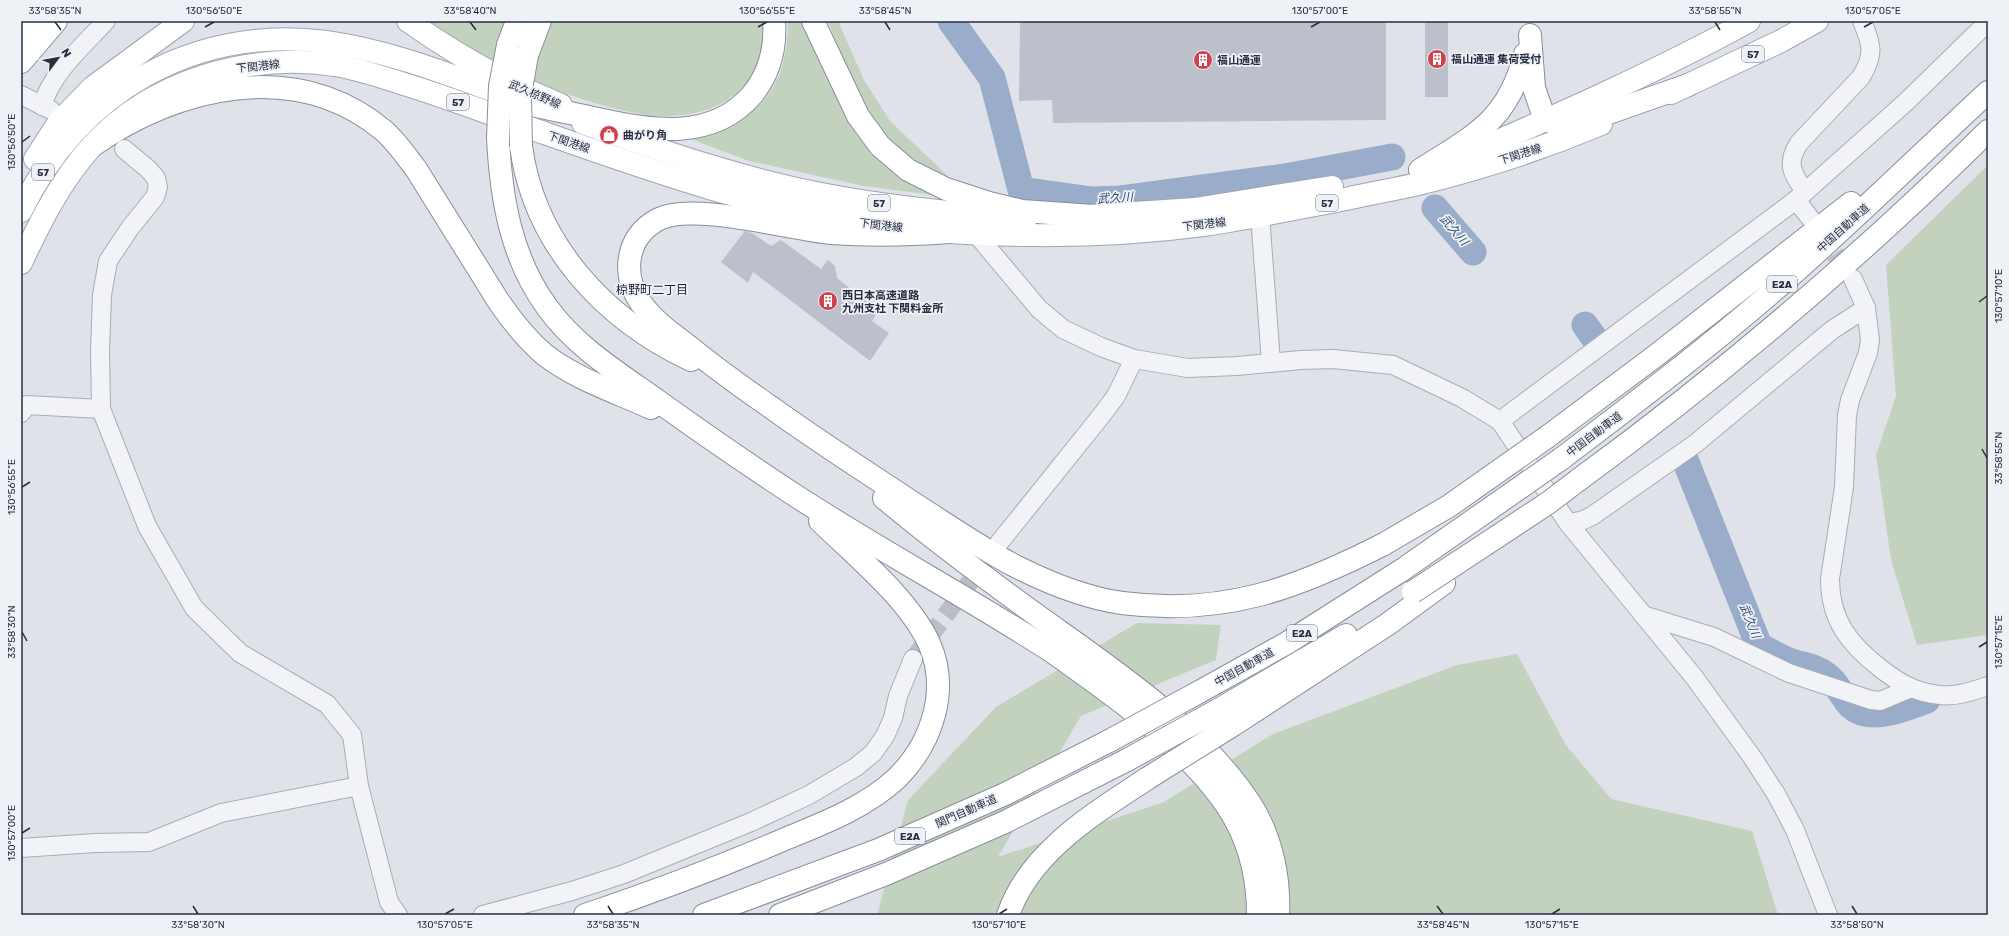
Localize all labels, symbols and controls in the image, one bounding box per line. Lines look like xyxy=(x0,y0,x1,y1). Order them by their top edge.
text: 33°58'35"N xyxy=(28,5,82,17)
text: 130°56'50"E xyxy=(186,5,242,17)
text: 33°58'40"N xyxy=(443,5,497,17)
text: 130°56'55"E xyxy=(739,5,795,17)
text: 33°58'45"N xyxy=(859,5,911,17)
text: 130°57'00"E xyxy=(1292,5,1348,17)
text: 33°58'55"N xyxy=(1689,5,1742,17)
text: 130°57'05"E xyxy=(1845,5,1901,17)
north arrow xyxy=(38,38,78,78)
text: N xyxy=(58,46,74,60)
road number: 57 xyxy=(1742,46,1764,62)
building icon: 福山通運 集荷受付 xyxy=(1426,48,1448,70)
building icon: 福山通運 xyxy=(1192,49,1214,71)
place label: 福山通運 集荷受付 xyxy=(1451,53,1541,66)
place label: 福山通運 xyxy=(1217,54,1261,67)
street label: 下関港線 xyxy=(235,58,281,75)
street label: 武久椋野線 xyxy=(507,78,563,111)
road number: 57 xyxy=(447,94,469,110)
text: 130°56'50"E xyxy=(6,114,18,170)
shop icon: 曲がり角 xyxy=(598,124,620,146)
street label: 下関港線 xyxy=(546,129,592,156)
place label: 曲がり角 xyxy=(623,129,667,142)
street label: 下関港線 xyxy=(1497,141,1543,167)
road number: 57 xyxy=(32,164,54,180)
water label: 武久川 xyxy=(1097,190,1135,206)
road number: 57 xyxy=(868,195,890,211)
road number: 57 xyxy=(1316,195,1338,211)
street label: 中国自動車道 xyxy=(1814,201,1872,255)
water label: 武久川 xyxy=(1437,212,1472,250)
street label: 下関港線 xyxy=(1181,215,1227,234)
street label: 下関港線 xyxy=(858,216,904,235)
text: 130°57'10"E xyxy=(1993,269,2005,323)
road number: E2A xyxy=(1767,276,1797,292)
district label: 椋野町二丁目 xyxy=(616,283,688,297)
place label: 西日本高速道路 九州支社 下関料金所 xyxy=(842,289,943,315)
building icon: 西日本高速道路 九州支社 下関料金所 xyxy=(817,290,839,312)
street label: 中国自動車道 xyxy=(1564,409,1625,459)
text: 33°58'55"N xyxy=(1993,431,2005,484)
text: 130°56'55"E xyxy=(6,459,18,515)
water label: 武久川 xyxy=(1737,602,1764,642)
text: 33°58'30"N xyxy=(6,605,18,659)
text: 130°57'15"E xyxy=(1993,615,2005,669)
road number: E2A xyxy=(1287,625,1317,641)
street label: 中国自動車道 xyxy=(1212,646,1276,689)
street label: 関門自動車道 xyxy=(933,792,999,831)
text: 130°57'00"E xyxy=(6,805,18,861)
road number: E2A xyxy=(895,828,925,844)
text: 33°58'30"N xyxy=(171,919,225,931)
text: 130°57'05"E xyxy=(417,919,473,931)
text: 33°58'35"N xyxy=(586,919,640,931)
text: 130°57'10"E xyxy=(972,919,1026,931)
text: 33°58'45"N xyxy=(1417,919,1469,931)
text: 130°57'15"E xyxy=(1525,919,1579,931)
text: 33°58'50"N xyxy=(1830,919,1884,931)

